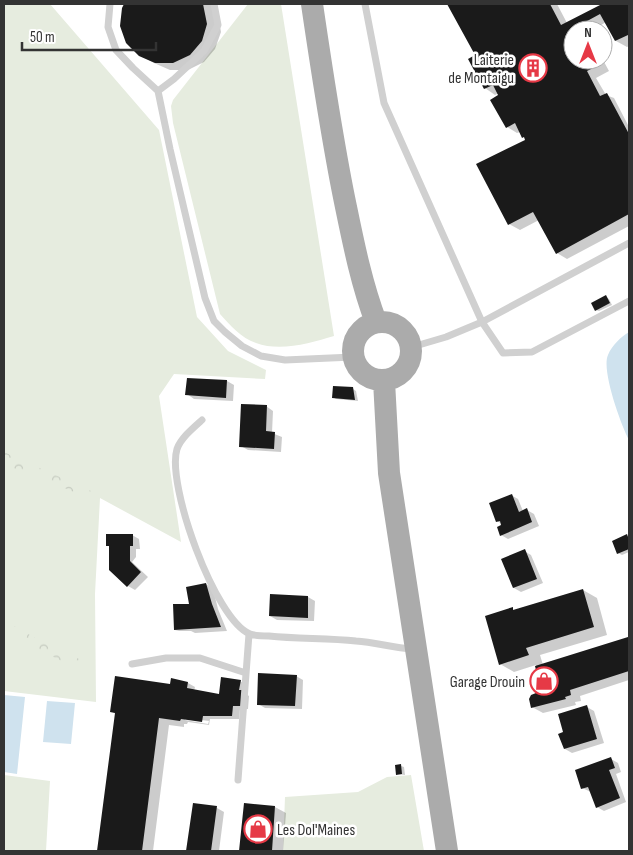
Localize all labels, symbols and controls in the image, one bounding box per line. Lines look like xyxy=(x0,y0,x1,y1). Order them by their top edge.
scale bar xyxy=(22,20,156,52)
north arrow xyxy=(563,20,613,70)
text: N xyxy=(584,24,592,41)
text: 50 m xyxy=(30,28,55,47)
place label: Laiterie de Montaigu xyxy=(448,51,514,88)
building icon: Laiterie de Montaigu xyxy=(518,53,548,83)
shop icon: Garage Drouin xyxy=(529,666,559,696)
place label: Garage Drouin xyxy=(450,673,525,692)
shop icon: Les Dol'Maines xyxy=(243,814,273,844)
place label: Les Dol'Maines xyxy=(277,821,355,840)

